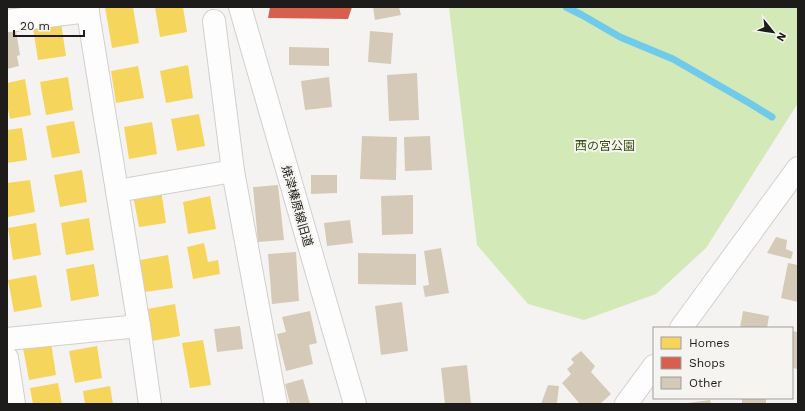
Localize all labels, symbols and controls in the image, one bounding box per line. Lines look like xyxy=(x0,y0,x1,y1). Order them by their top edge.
scale bar xyxy=(14,12,84,38)
north arrow xyxy=(753,12,793,52)
text: 20 m xyxy=(20,19,50,33)
text: N xyxy=(774,30,789,44)
park label: 西の宮公園 xyxy=(575,139,635,153)
street label: 焼津榛原線旧道 xyxy=(279,164,315,248)
legend xyxy=(653,327,793,399)
text: Homes xyxy=(689,336,730,350)
text: Shops xyxy=(689,356,725,370)
text: Other xyxy=(689,376,722,390)

